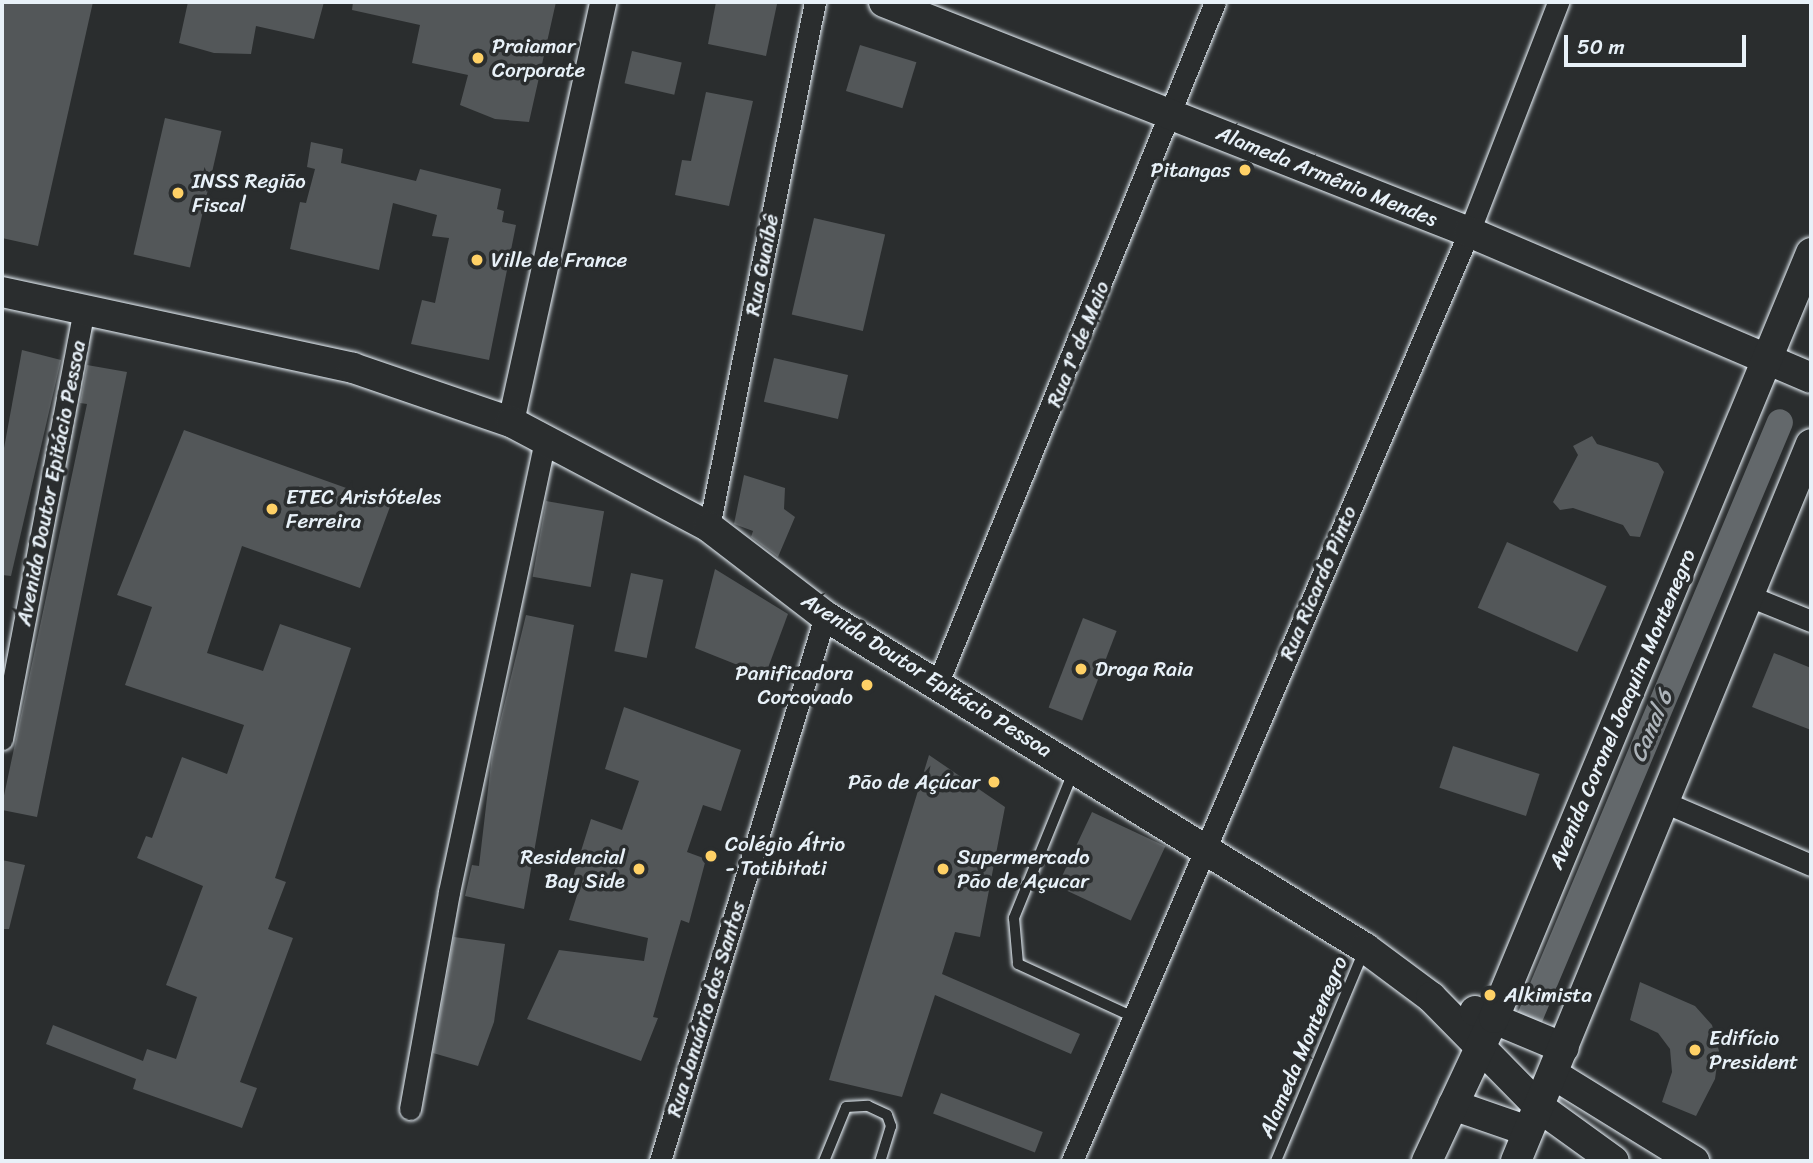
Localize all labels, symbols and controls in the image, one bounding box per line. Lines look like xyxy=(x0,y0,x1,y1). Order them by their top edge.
scale bar xyxy=(1568,21,1750,65)
text: 50 m xyxy=(1577,28,1625,66)
place label: Praiamar Corporate xyxy=(492,33,585,83)
marker: Praiamar Corporate xyxy=(470,50,486,66)
street label: Alameda Armênio Mendes xyxy=(1213,120,1441,232)
place label: Pitangas xyxy=(1151,157,1231,183)
marker: Pitangas xyxy=(1237,162,1253,178)
place label: INSS Região Fiscal xyxy=(192,168,306,218)
marker: INSS Região Fiscal xyxy=(170,185,186,201)
street label: Rua Guaíbê xyxy=(740,212,784,318)
place label: Ville de France xyxy=(491,247,628,273)
marker: Ville de France xyxy=(469,252,485,268)
street label: Rua 1º de Maio xyxy=(1041,277,1115,411)
street label: Avenida Doutor Epitácio Pessoa xyxy=(11,338,91,628)
place label: ETEC Aristóteles Ferreira xyxy=(286,484,441,534)
marker: ETEC Aristóteles Ferreira xyxy=(264,501,280,517)
street label: Rua Ricardo Pinto xyxy=(1274,502,1362,664)
street label: Avenida Coronel Joaquim Montenegro xyxy=(1543,545,1701,873)
street label: Avenida Doutor Epitácio Pessoa xyxy=(797,587,1057,763)
place label: Droga Raia xyxy=(1095,656,1193,682)
place label: Panificadora Corcovado xyxy=(735,660,853,710)
marker: Droga Raia xyxy=(1073,661,1089,677)
marker: Panificadora Corcovado xyxy=(859,677,875,693)
water label: Canal 6 xyxy=(1625,686,1679,766)
place label: Pão de Açúcar xyxy=(848,769,980,795)
marker: Pão de Açúcar xyxy=(986,774,1002,790)
place label: Colégio Átrio - Tatibitati xyxy=(725,831,846,881)
place label: Residencial Bay Side xyxy=(521,844,625,894)
place label: Supermercado Pão de Açucar xyxy=(957,844,1090,894)
marker: Colégio Átrio - Tatibitati xyxy=(703,848,719,864)
marker: Residencial Bay Side xyxy=(631,861,647,877)
marker: Supermercado Pão de Açucar xyxy=(935,861,951,877)
street label: Rua Januário dos Santos xyxy=(661,898,751,1120)
street label: Alameda Montenegro xyxy=(1253,952,1353,1142)
place label: Alkimista xyxy=(1504,982,1592,1008)
marker: Alkimista xyxy=(1482,987,1498,1003)
place label: Edifício President xyxy=(1709,1025,1798,1075)
marker: Edifício President xyxy=(1687,1042,1703,1058)

